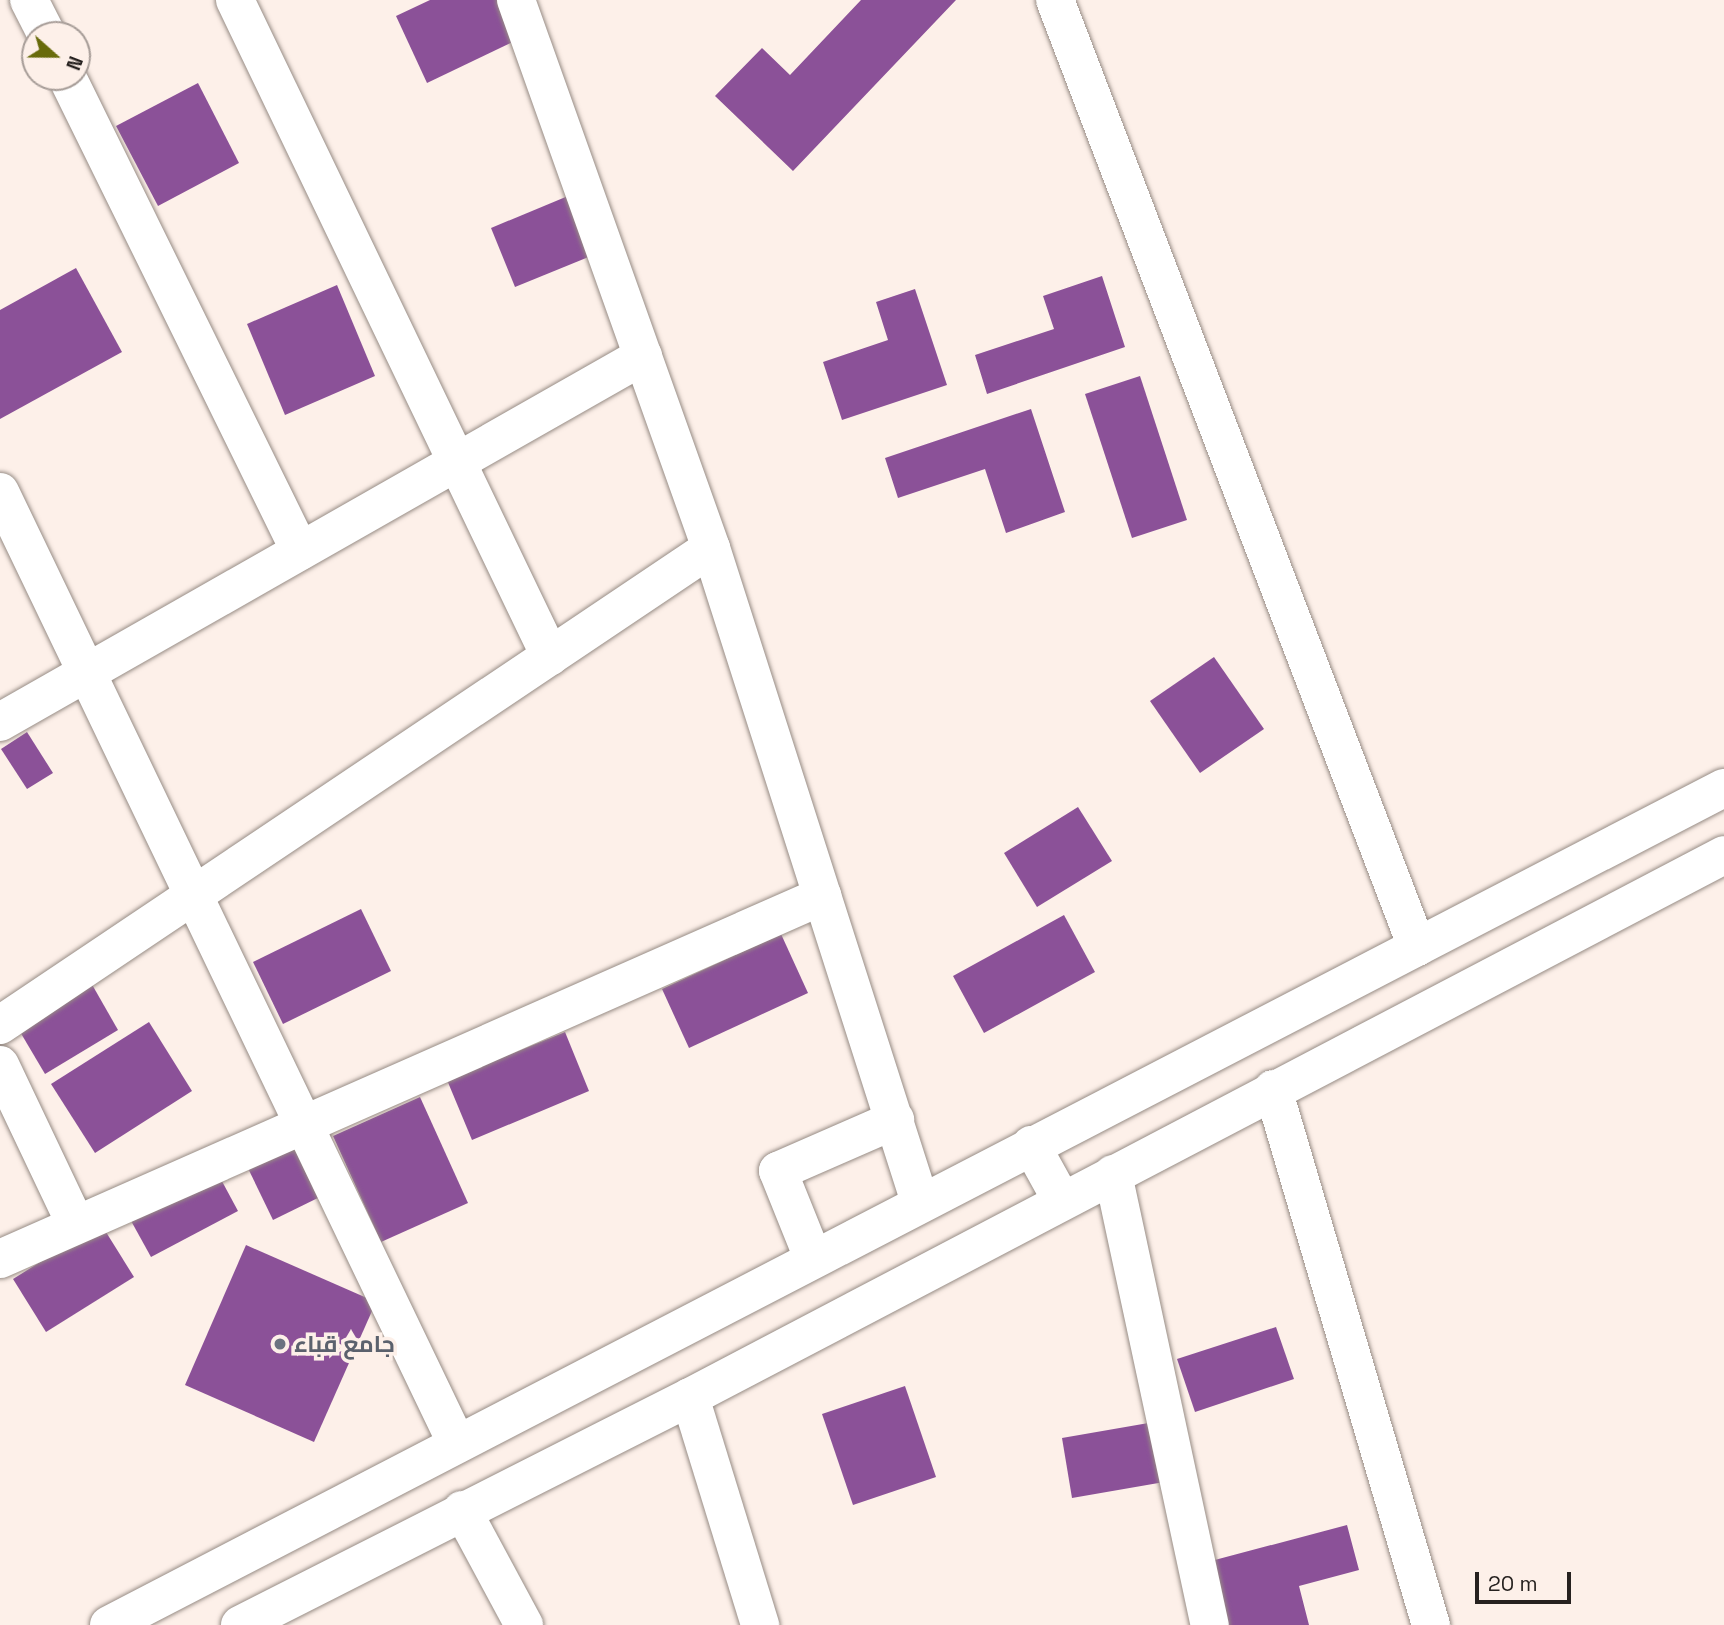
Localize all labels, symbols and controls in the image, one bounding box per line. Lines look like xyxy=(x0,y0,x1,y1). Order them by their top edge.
north arrow xyxy=(21,21,91,91)
text: N xyxy=(60,53,88,73)
place label: جامع قباء xyxy=(294,1330,395,1358)
marker: جامع قباء xyxy=(272,1336,288,1352)
scale bar xyxy=(1479,1558,1575,1602)
text: 20 m xyxy=(1488,1570,1538,1597)

